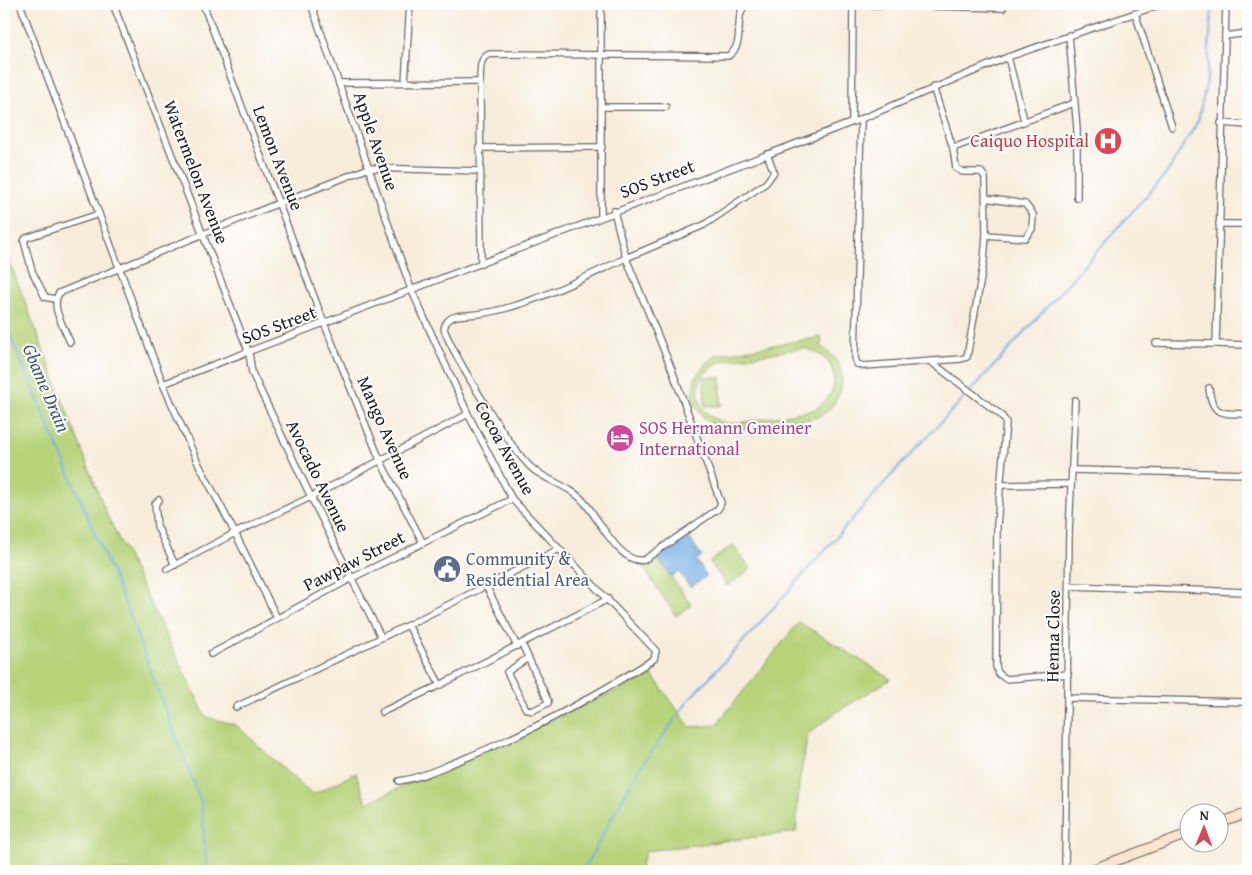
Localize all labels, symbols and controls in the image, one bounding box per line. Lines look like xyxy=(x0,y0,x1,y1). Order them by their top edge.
street label: Apple Avenue xyxy=(347,88,406,194)
street label: Watermelon Avenue xyxy=(157,96,236,248)
street label: Lemon Avenue xyxy=(246,101,311,214)
hospital icon: Caiquo Hospital xyxy=(1093,126,1123,156)
place label: Caiquo Hospital xyxy=(970,127,1089,154)
street label: SOS Street xyxy=(616,152,699,205)
street label: SOS Street xyxy=(238,298,321,351)
water label: Gbame Drain xyxy=(16,339,78,437)
street label: Mango Avenue xyxy=(351,372,420,484)
street label: Cocoa Avenue xyxy=(468,396,542,500)
place label: SOS Hermann Gmeiner International xyxy=(639,414,812,462)
street label: Avocado Avenue xyxy=(279,415,357,537)
hotel icon: SOS Hermann Gmeiner International xyxy=(605,423,635,453)
street label: Pawpaw Street xyxy=(298,523,410,598)
place label: Community & Residential Area xyxy=(466,545,590,593)
public building icon: Community & Residential Area xyxy=(432,554,462,584)
street label: Henna Close xyxy=(1038,589,1067,683)
north arrow xyxy=(1180,802,1230,852)
text: N xyxy=(1199,805,1210,825)

